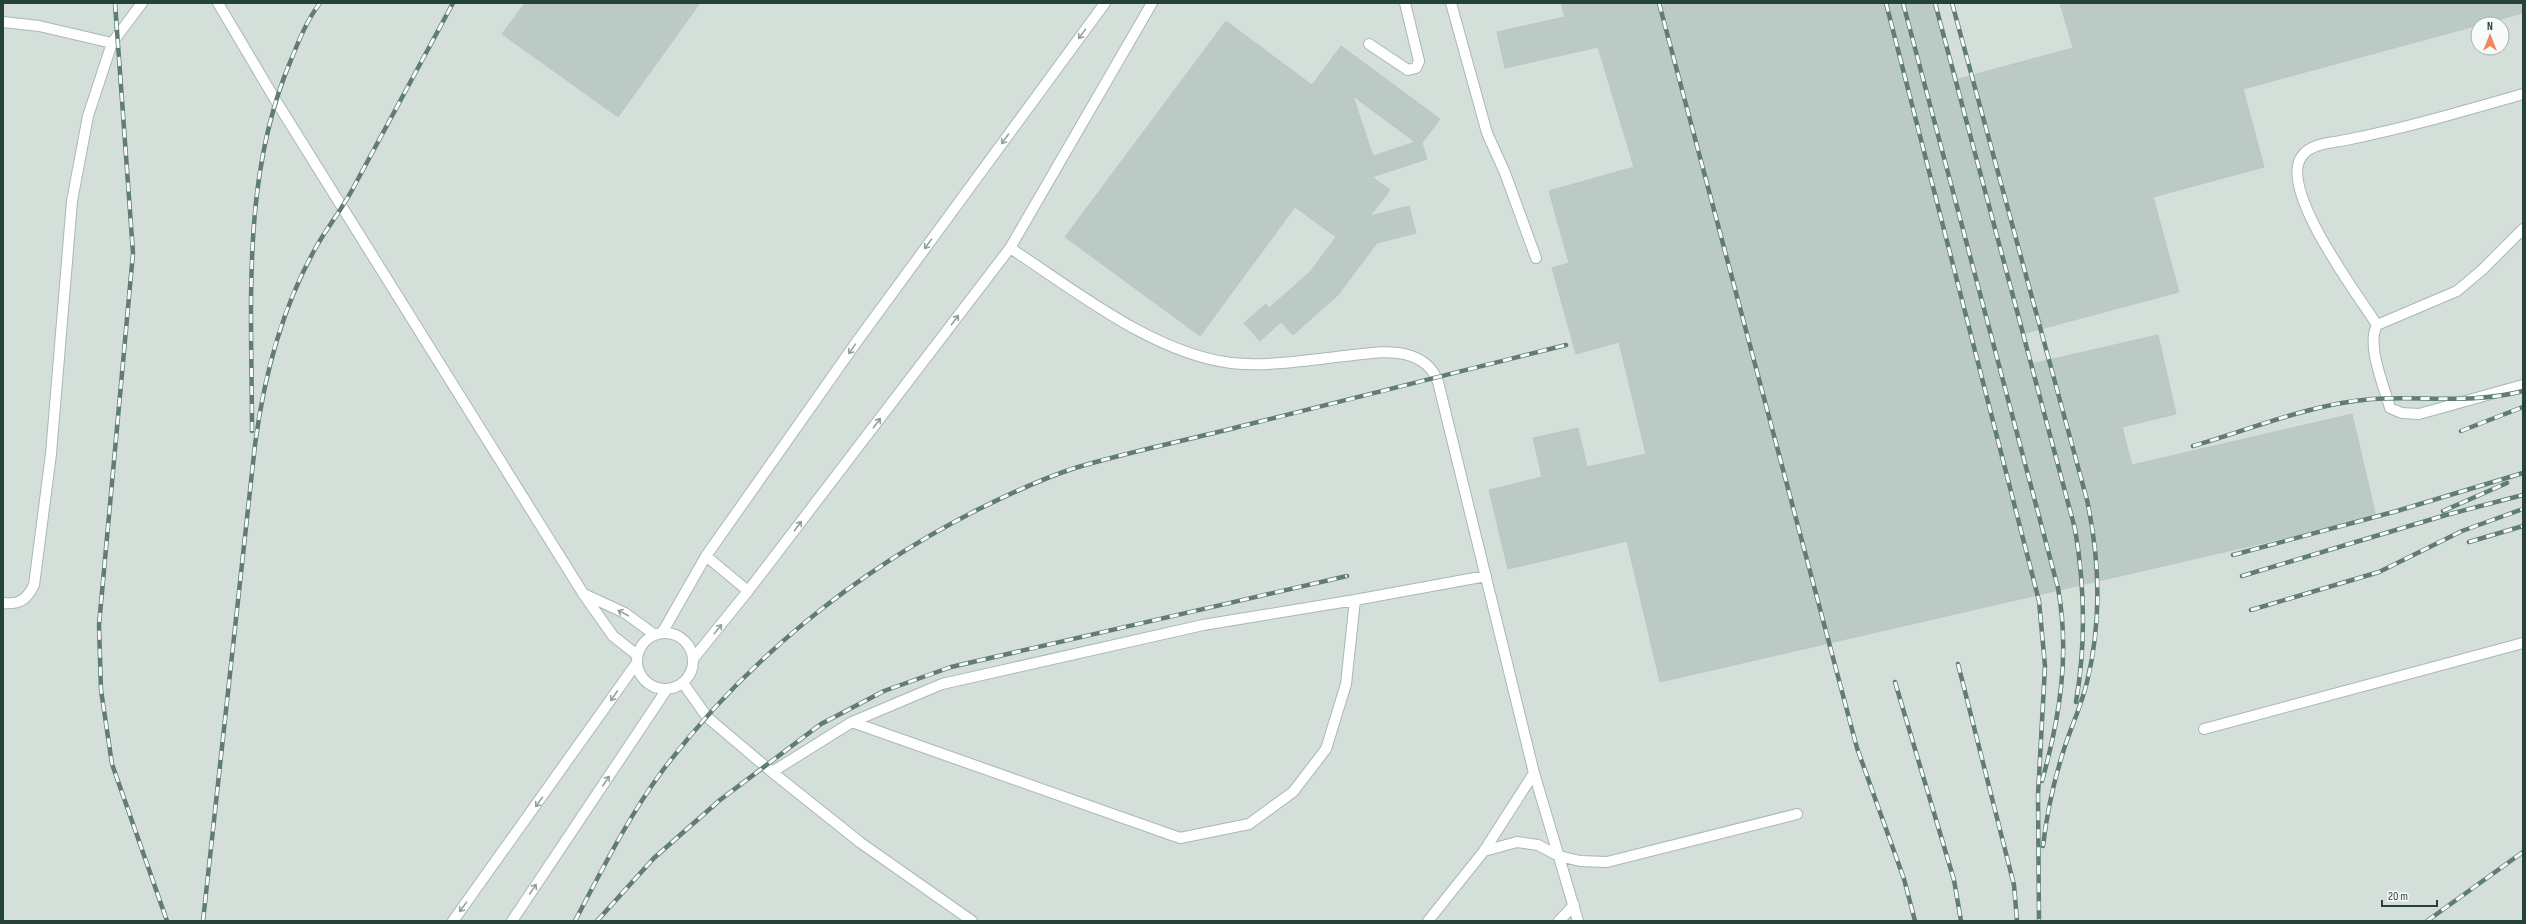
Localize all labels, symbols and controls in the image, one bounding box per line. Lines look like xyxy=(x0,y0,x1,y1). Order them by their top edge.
north arrow xyxy=(2470,16,2510,56)
text: N xyxy=(2487,20,2493,33)
one-way arrow xyxy=(1078,29,1086,40)
one-way arrow xyxy=(1001,134,1009,145)
one-way arrow xyxy=(924,238,933,249)
one-way arrow xyxy=(951,314,960,325)
one-way arrow xyxy=(848,343,856,354)
one-way arrow xyxy=(872,417,881,428)
one-way arrow xyxy=(793,521,802,532)
one-way arrow xyxy=(617,609,629,616)
one-way arrow xyxy=(713,623,722,634)
one-way arrow xyxy=(610,690,618,702)
one-way arrow xyxy=(602,776,610,787)
one-way arrow xyxy=(535,796,543,807)
scale bar xyxy=(2382,882,2437,908)
one-way arrow xyxy=(529,883,537,894)
text: 20 m xyxy=(2388,889,2408,904)
one-way arrow xyxy=(459,902,467,913)

